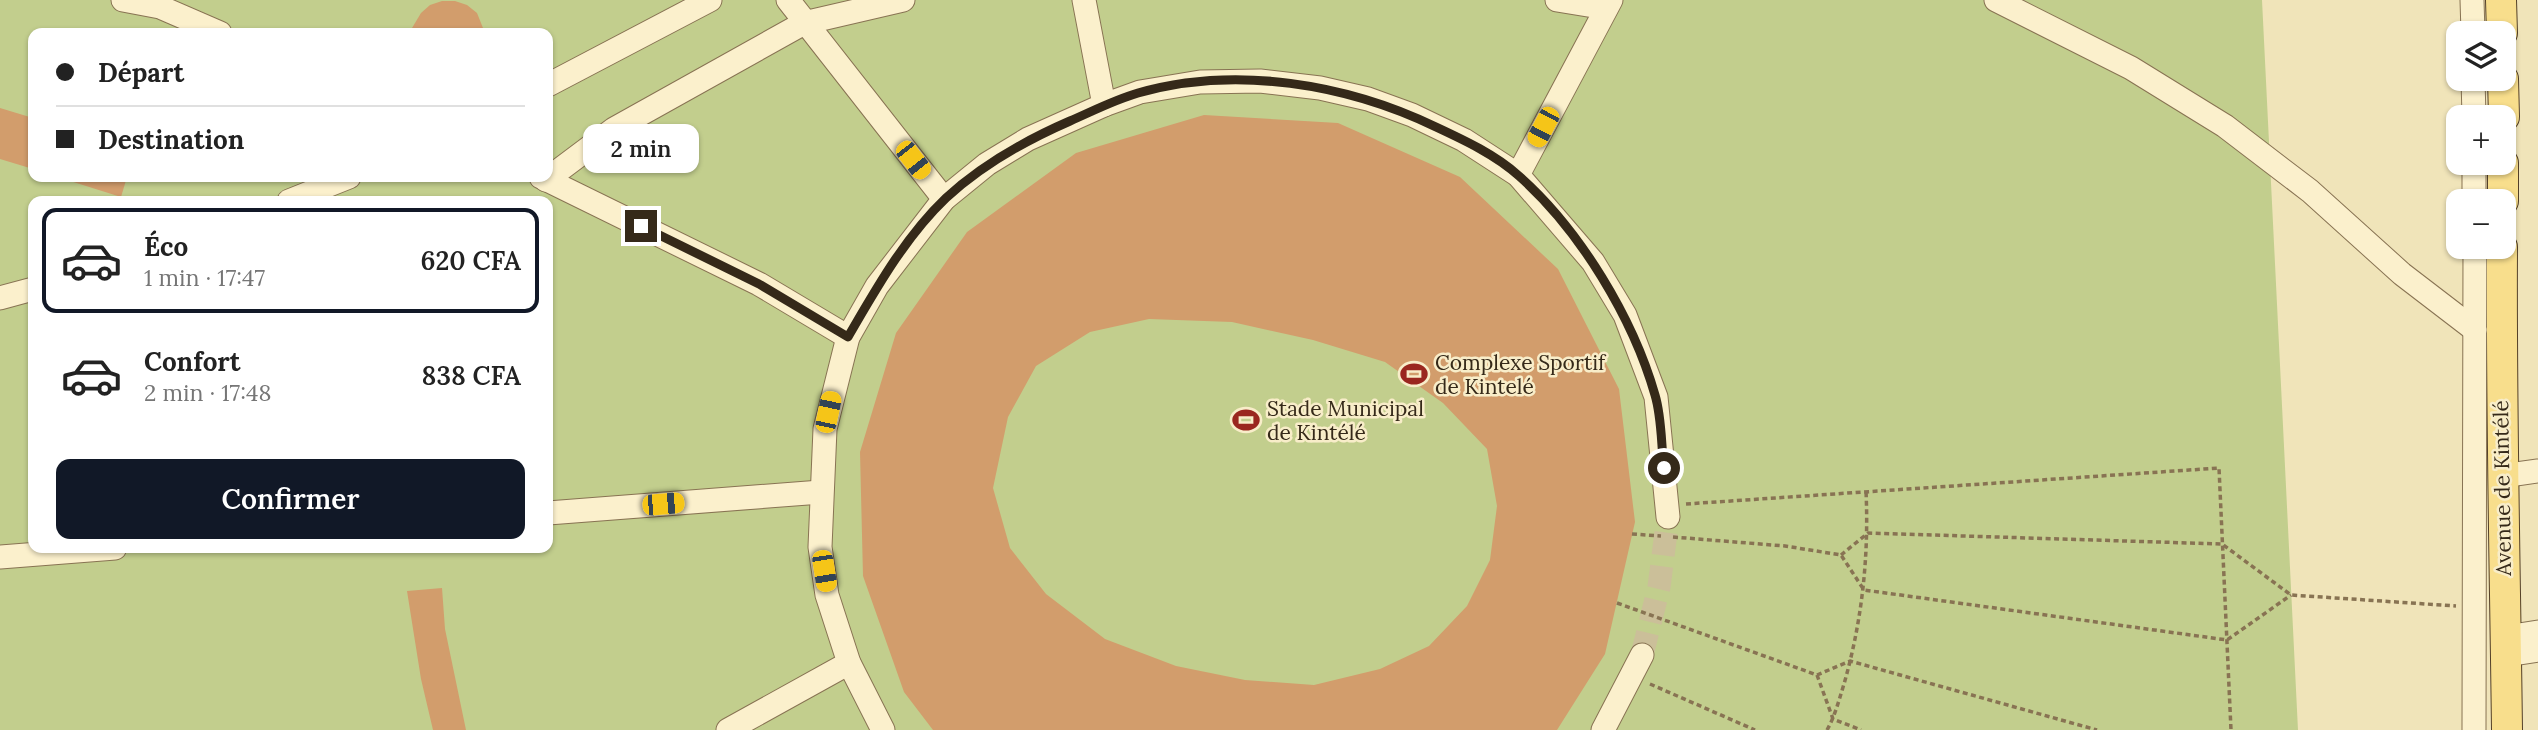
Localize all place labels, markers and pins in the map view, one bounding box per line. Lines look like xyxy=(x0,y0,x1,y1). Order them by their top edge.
place label: Complexe Sportif de Kintelé xyxy=(1435,349,1607,400)
sports icon: Complexe Sportif de Kintelé xyxy=(1399,359,1429,389)
place label: Stade Municipal de Kintélé xyxy=(1267,395,1424,446)
sports icon: Stade Municipal de Kintélé xyxy=(1231,405,1261,435)

